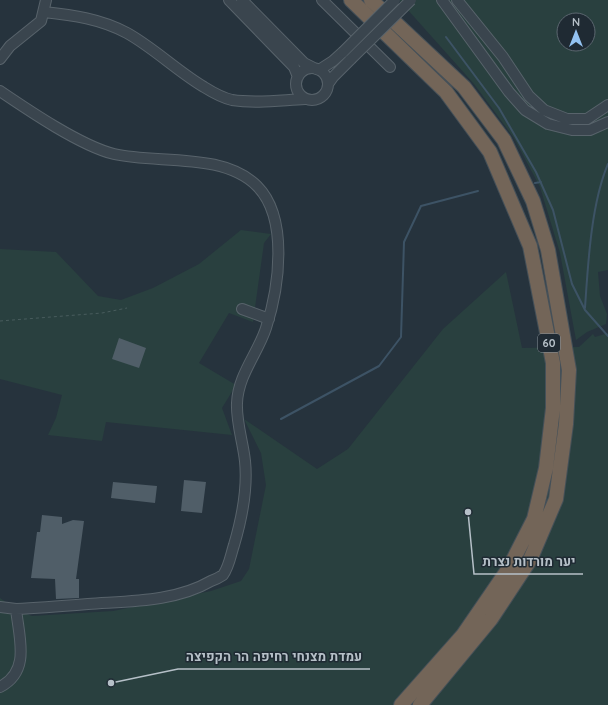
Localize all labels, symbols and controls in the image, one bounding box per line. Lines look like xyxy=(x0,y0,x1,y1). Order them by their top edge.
north arrow xyxy=(556,12,596,52)
text: N xyxy=(572,15,580,29)
road number: 60 xyxy=(538,334,560,352)
callout: יער מורדות נצרת xyxy=(474,549,583,574)
text: יער מורדות נצרת xyxy=(483,553,575,569)
callout: עמדת מצנחי רחיפה הר הקפיצה xyxy=(178,644,370,669)
text: עמדת מצנחי רחיפה הר הקפיצה xyxy=(186,648,362,664)

